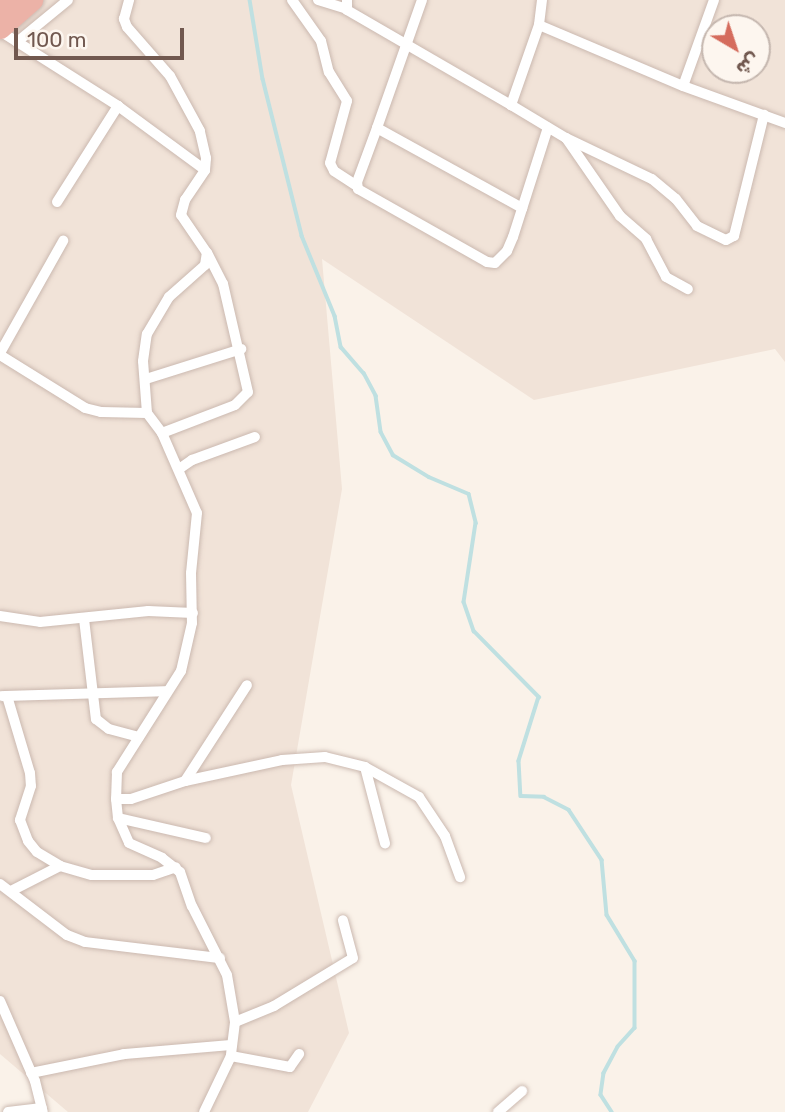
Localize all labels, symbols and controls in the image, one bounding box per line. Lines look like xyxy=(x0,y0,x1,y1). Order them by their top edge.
scale bar xyxy=(18,14,187,58)
north arrow xyxy=(701,14,771,84)
text: 100 m xyxy=(27,27,86,52)
text: ش xyxy=(732,48,765,81)

